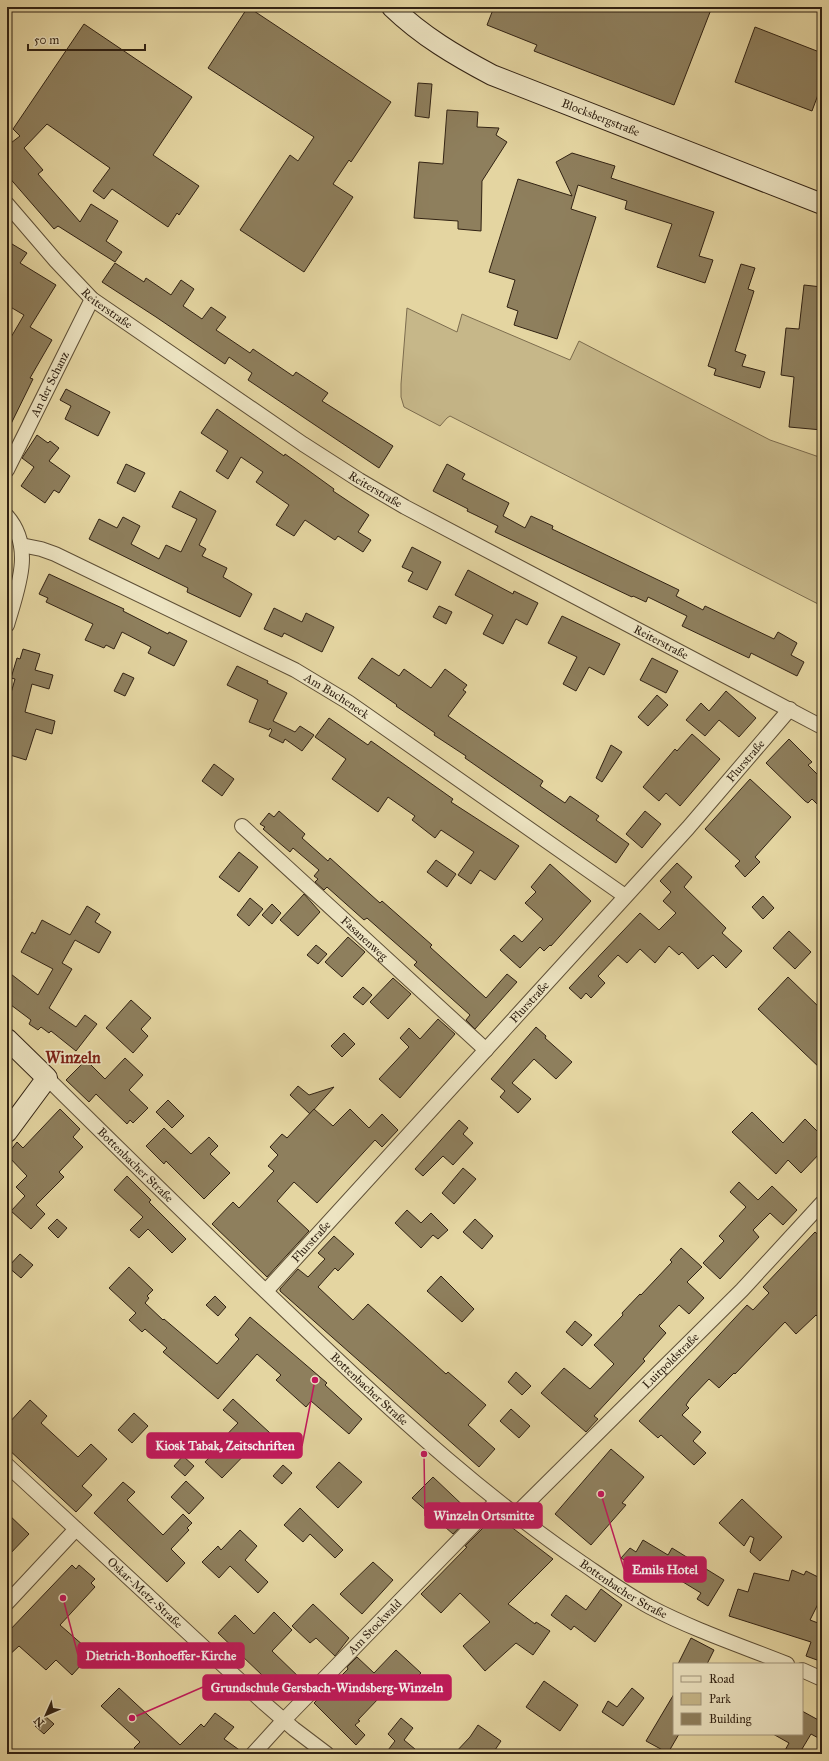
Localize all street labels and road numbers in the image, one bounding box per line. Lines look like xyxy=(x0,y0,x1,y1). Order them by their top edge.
street label: Blocksbergstraße xyxy=(560,96,642,139)
street label: Reiterstraße xyxy=(78,285,135,332)
street label: An der Schanz xyxy=(27,349,72,420)
street label: Reiterstraße xyxy=(346,468,405,511)
street label: Reiterstraße xyxy=(631,622,691,662)
street label: Am Bucheneck xyxy=(301,670,372,722)
street label: Flurstraße xyxy=(724,737,768,785)
street label: Fasanenweg xyxy=(338,913,391,964)
street label: Flurstraße xyxy=(507,978,552,1026)
street label: Bottenbacher Straße xyxy=(95,1125,176,1205)
street label: Flurstraße xyxy=(289,1218,334,1265)
street label: Luitpoldstraße xyxy=(639,1330,702,1392)
street label: Bottenbacher Straße xyxy=(328,1350,411,1428)
street label: Oskar-Metz-Straße xyxy=(104,1554,185,1631)
street label: Bottenbacher Straße xyxy=(577,1556,669,1621)
street label: Am Stockwald xyxy=(344,1597,404,1658)

